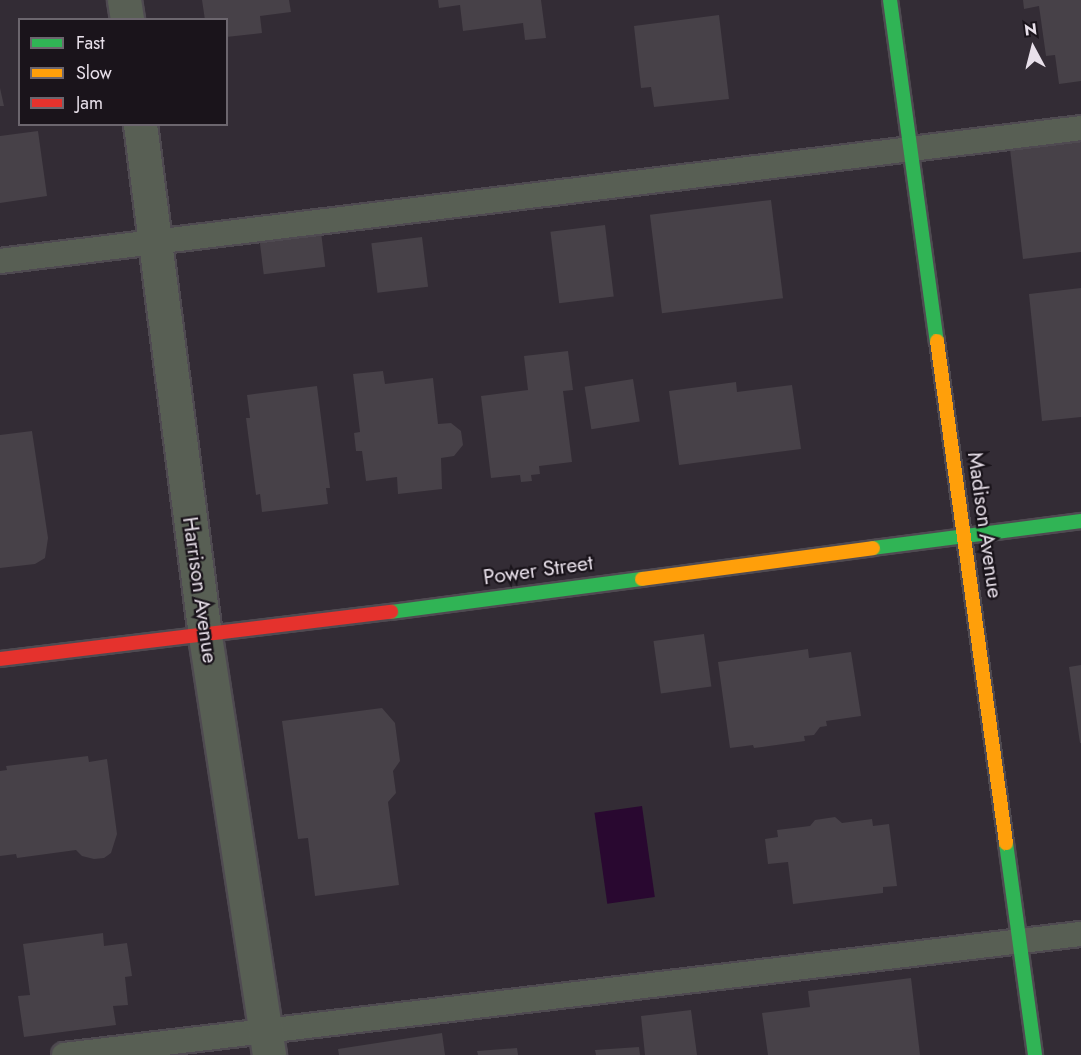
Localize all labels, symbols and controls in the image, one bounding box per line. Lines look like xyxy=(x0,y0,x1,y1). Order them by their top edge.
text: N xyxy=(1023,17,1038,42)
legend xyxy=(18,18,228,126)
north arrow xyxy=(1003,18,1063,78)
text: Fast xyxy=(76,30,105,56)
text: Slow xyxy=(76,60,112,86)
text: Jam xyxy=(76,90,103,116)
street label: Madison Avenue xyxy=(962,450,1008,600)
street label: Harrison Avenue xyxy=(177,515,223,665)
street label: Power Street xyxy=(482,550,594,590)

